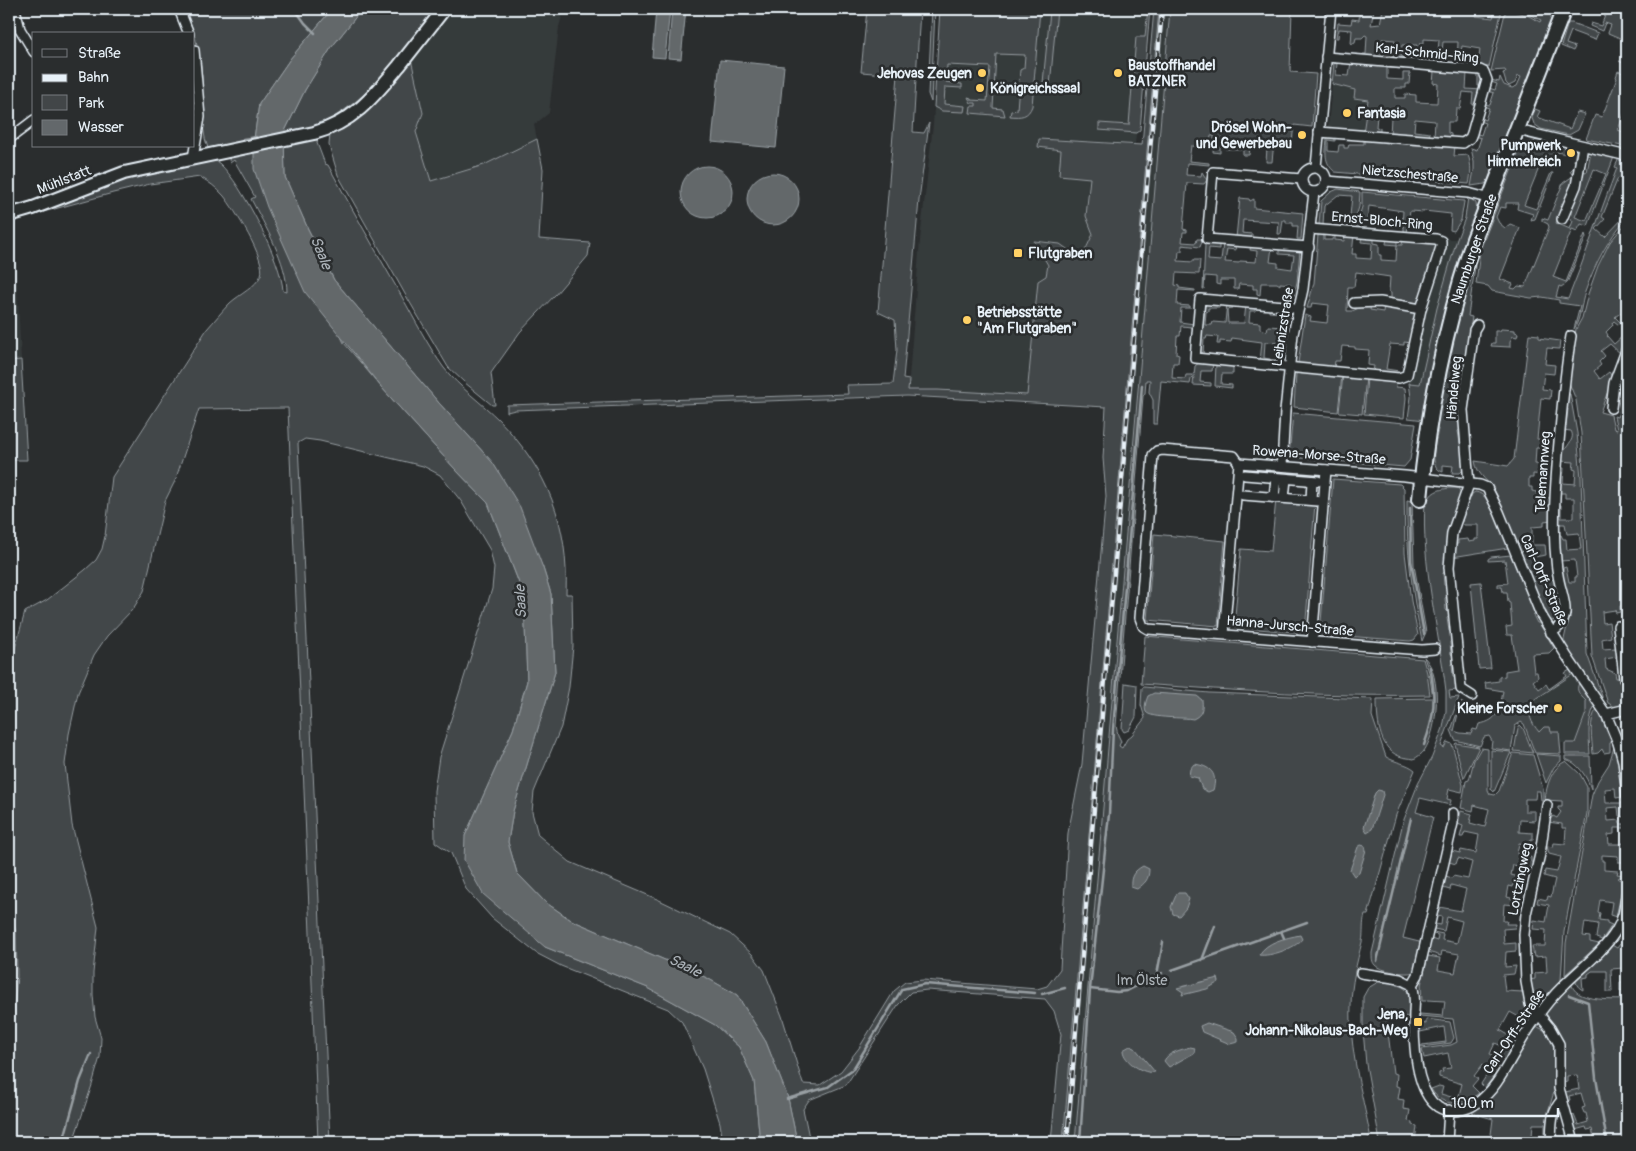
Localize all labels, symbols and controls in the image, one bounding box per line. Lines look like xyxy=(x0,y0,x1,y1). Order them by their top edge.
legend xyxy=(32,32,195,148)
street label: Karl-Schmid-Ring xyxy=(1374,39,1480,67)
text: Straße xyxy=(78,44,121,63)
place label: Baustoffhandel BATZNER xyxy=(1128,57,1216,90)
place label: Jehovas Zeugen xyxy=(877,65,972,82)
marker: Jehovas Zeugen xyxy=(976,67,988,79)
marker: Baustoffhandel BATZNER xyxy=(1112,67,1124,79)
text: Bahn xyxy=(78,68,109,87)
place label: Königreichssaal xyxy=(990,80,1080,97)
marker: Königreichssaal xyxy=(974,82,986,94)
text: Park xyxy=(78,94,105,113)
place label: Fantasia xyxy=(1357,105,1406,122)
marker: Fantasia xyxy=(1341,107,1353,119)
text: Wasser xyxy=(78,118,125,137)
place label: Drösel Wohn- und Gewerbebau xyxy=(1196,119,1292,152)
marker: Drösel Wohn- und Gewerbebau xyxy=(1296,129,1308,141)
place label: Pumpwerk Himmelreich xyxy=(1487,137,1561,170)
marker: Pumpwerk Himmelreich xyxy=(1565,147,1577,159)
street label: Nietzschestraße xyxy=(1361,161,1459,187)
street label: Mühlstatt xyxy=(35,162,94,198)
street label: Naumburger Straße xyxy=(1447,192,1501,306)
street label: Ernst-Bloch-Ring xyxy=(1331,208,1433,234)
water label: Saale xyxy=(306,234,337,274)
place label: Flutgraben xyxy=(1028,245,1092,262)
marker: Flutgraben xyxy=(1012,247,1024,259)
street label: Leibnizstraße xyxy=(1268,286,1298,368)
place label: Betriebsstätte "Am Flutgraben" xyxy=(977,304,1077,337)
marker: Betriebsstätte "Am Flutgraben" xyxy=(961,314,973,326)
street label: Händelweg xyxy=(1443,355,1465,421)
street label: Telemannweg xyxy=(1532,431,1554,513)
street label: Rowena-Morse-Straße xyxy=(1252,442,1386,468)
street label: Carl-Orff-Straße xyxy=(1516,532,1572,628)
water label: Saale xyxy=(511,583,531,619)
street label: Hanna-Jursch-Straße xyxy=(1226,612,1354,640)
place label: Kleine Forscher xyxy=(1457,700,1549,717)
marker: Kleine Forscher xyxy=(1552,702,1564,714)
street label: Lortzingweg xyxy=(1505,841,1535,917)
water label: Saale xyxy=(666,950,706,983)
park label: Im Ölste xyxy=(1116,971,1168,989)
street label: Carl-Orff-Straße xyxy=(1479,986,1549,1077)
place label: Jena, Johann-Nikolaus-Bach-Weg xyxy=(1245,1006,1408,1039)
marker: Jena, Johann-Nikolaus-Bach-Weg xyxy=(1412,1016,1424,1028)
scale bar xyxy=(1444,1086,1557,1118)
text: 100 m xyxy=(1451,1094,1494,1113)

